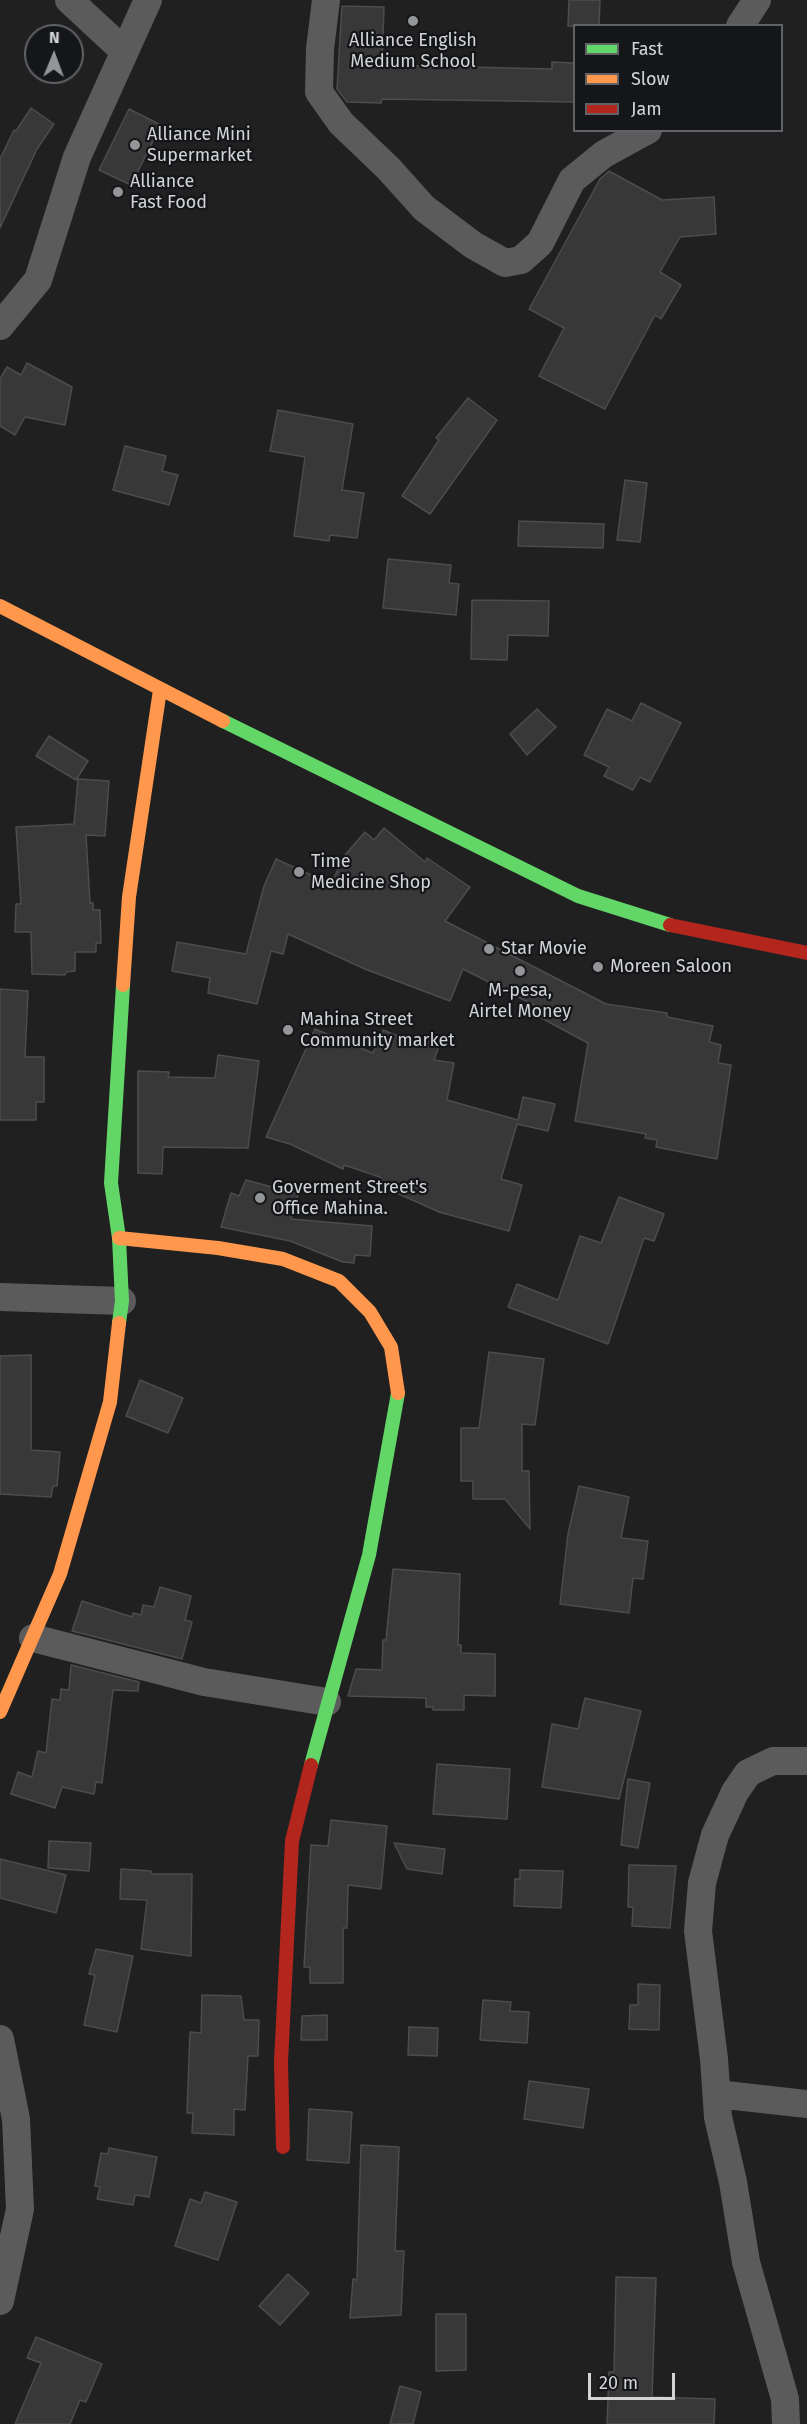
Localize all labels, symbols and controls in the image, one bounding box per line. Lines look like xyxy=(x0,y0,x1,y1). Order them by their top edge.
marker: Alliance English Medium School xyxy=(406,14,420,28)
north arrow xyxy=(24,24,84,84)
legend xyxy=(573,24,783,132)
text: N xyxy=(49,28,60,47)
place label: Alliance English Medium School xyxy=(349,30,477,72)
text: Fast xyxy=(631,38,663,60)
text: Slow xyxy=(631,68,669,90)
text: Jam xyxy=(631,98,662,120)
place label: Alliance Mini Supermarket xyxy=(147,124,252,166)
marker: Alliance Mini Supermarket xyxy=(128,138,142,152)
place label: Alliance Fast Food xyxy=(130,171,207,213)
marker: Alliance Fast Food xyxy=(111,185,125,199)
place label: Time Medicine Shop xyxy=(311,851,431,894)
marker: Time Medicine Shop xyxy=(292,865,306,879)
place label: Star Movie xyxy=(501,938,587,960)
marker: Star Movie xyxy=(482,942,496,956)
place label: Moreen Saloon xyxy=(610,956,732,978)
marker: Moreen Saloon xyxy=(591,960,605,974)
marker: M-pesa, Airtel Money xyxy=(513,964,527,978)
place label: M-pesa, Airtel Money xyxy=(469,980,571,1022)
place label: Mahina Street Community market xyxy=(300,1009,455,1052)
marker: Mahina Street Community market xyxy=(281,1023,295,1037)
place label: Goverment Street's Office Mahina. xyxy=(272,1177,427,1220)
marker: Goverment Street's Office Mahina. xyxy=(253,1191,267,1205)
scale bar xyxy=(591,2361,678,2399)
text: 20 m xyxy=(599,2372,638,2394)

